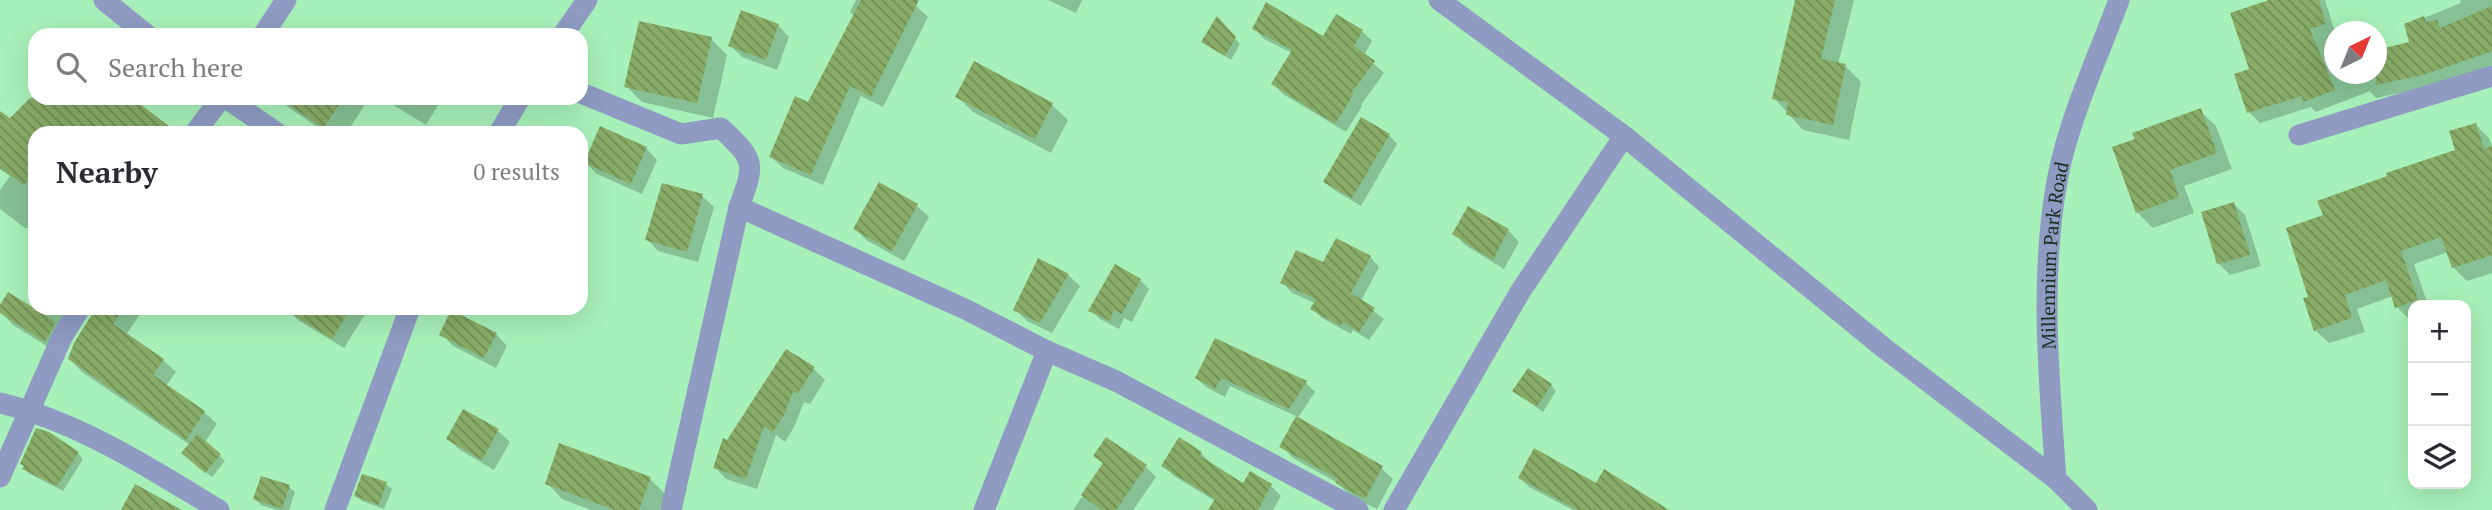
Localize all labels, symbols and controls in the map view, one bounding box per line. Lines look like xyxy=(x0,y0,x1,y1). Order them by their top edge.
north arrow xyxy=(2324,21,2387,84)
search box xyxy=(28,28,588,105)
icon: search xyxy=(52,48,90,86)
text: Search here xyxy=(108,50,243,84)
text: Nearby xyxy=(56,152,158,192)
text: 0 results xyxy=(473,156,560,187)
street label: Millennium Park Road xyxy=(2035,159,2073,350)
map controls xyxy=(2408,300,2471,489)
button: + xyxy=(2408,300,2471,363)
button: − xyxy=(2408,363,2471,426)
button: layers xyxy=(2408,426,2471,489)

